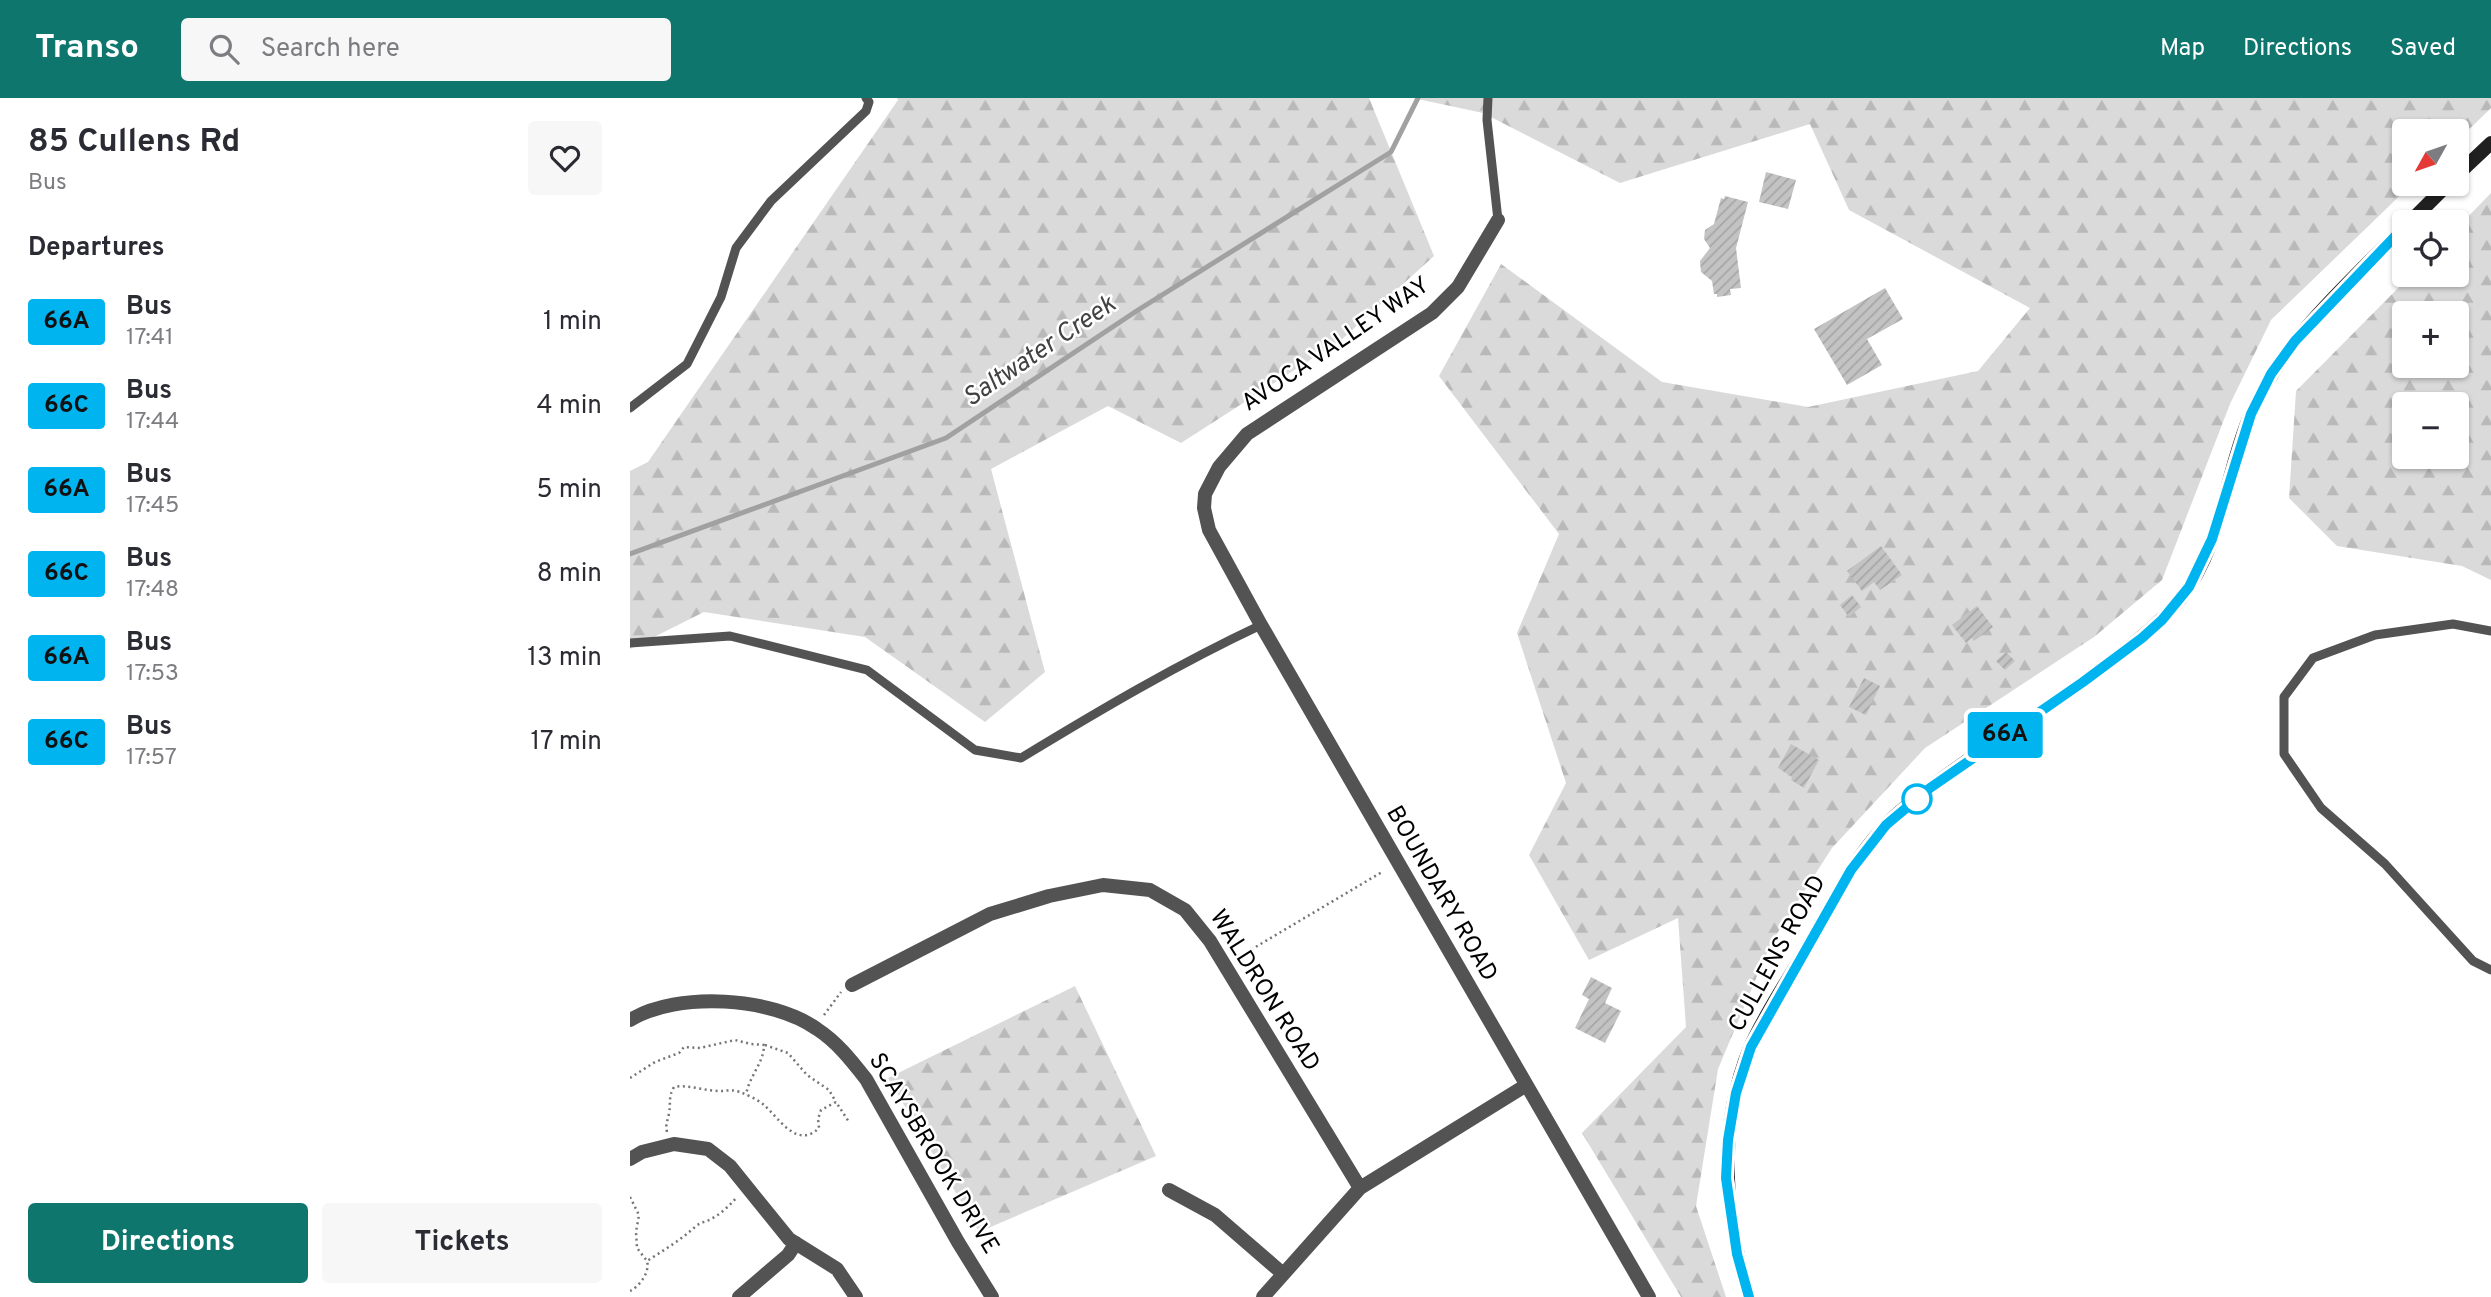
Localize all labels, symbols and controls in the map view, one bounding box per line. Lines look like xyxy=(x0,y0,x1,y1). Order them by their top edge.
search box xyxy=(181,18,671,81)
text: Transo xyxy=(35,28,139,70)
icon: search xyxy=(205,30,243,68)
text: Search here xyxy=(261,33,400,66)
text: Map xyxy=(2160,34,2205,64)
text: Directions xyxy=(2243,34,2352,64)
text: Saved xyxy=(2390,34,2456,64)
north arrow xyxy=(2392,119,2469,196)
map controls xyxy=(2392,119,2469,469)
button: heart xyxy=(528,121,602,195)
text: 85 Cullens Rd xyxy=(28,122,240,164)
text: Bus xyxy=(28,169,67,198)
button: locate xyxy=(2392,210,2469,287)
text: Departures xyxy=(28,232,165,265)
street label: AVOCA VALLEY WAY xyxy=(1236,271,1436,419)
water label: Saltwater Creek xyxy=(957,288,1123,415)
text: Bus xyxy=(126,291,172,324)
button: + xyxy=(2392,301,2469,378)
text: 1 min xyxy=(543,306,602,339)
text: 66A xyxy=(43,307,90,337)
text: 17:41 xyxy=(126,324,174,353)
text: Bus xyxy=(126,375,172,408)
text: 4 min xyxy=(536,390,602,423)
text: 66C xyxy=(44,391,89,421)
button: − xyxy=(2392,392,2469,469)
text: 17:44 xyxy=(126,408,179,437)
text: Bus xyxy=(126,459,172,492)
text: 5 min xyxy=(536,474,602,507)
text: 66A xyxy=(43,475,90,505)
text: 17:45 xyxy=(126,492,179,521)
text: Bus xyxy=(126,543,172,576)
text: 8 min xyxy=(537,558,602,591)
text: 66C xyxy=(44,559,89,589)
text: 17:48 xyxy=(126,576,179,605)
text: Bus xyxy=(126,627,172,660)
text: 13 min xyxy=(527,642,602,675)
text: 66A xyxy=(43,643,90,673)
text: 17:53 xyxy=(126,660,179,689)
text: Bus xyxy=(126,711,172,744)
line badge: 66A xyxy=(1965,712,2045,758)
text: 66A xyxy=(1982,720,2028,750)
text: 17 min xyxy=(530,726,602,759)
text: 66C xyxy=(44,727,89,757)
text: 17:57 xyxy=(126,744,177,773)
unlabelled marker xyxy=(1902,784,1932,814)
street label: BOUNDARY ROAD xyxy=(1379,801,1503,987)
street label: CULLENS ROAD xyxy=(1723,870,1833,1038)
street label: WALDRON ROAD xyxy=(1202,905,1326,1077)
street label: SCAYSBROOK DRIVE xyxy=(861,1048,1005,1260)
button: Directions xyxy=(28,1203,308,1283)
button: Tickets xyxy=(322,1203,602,1283)

